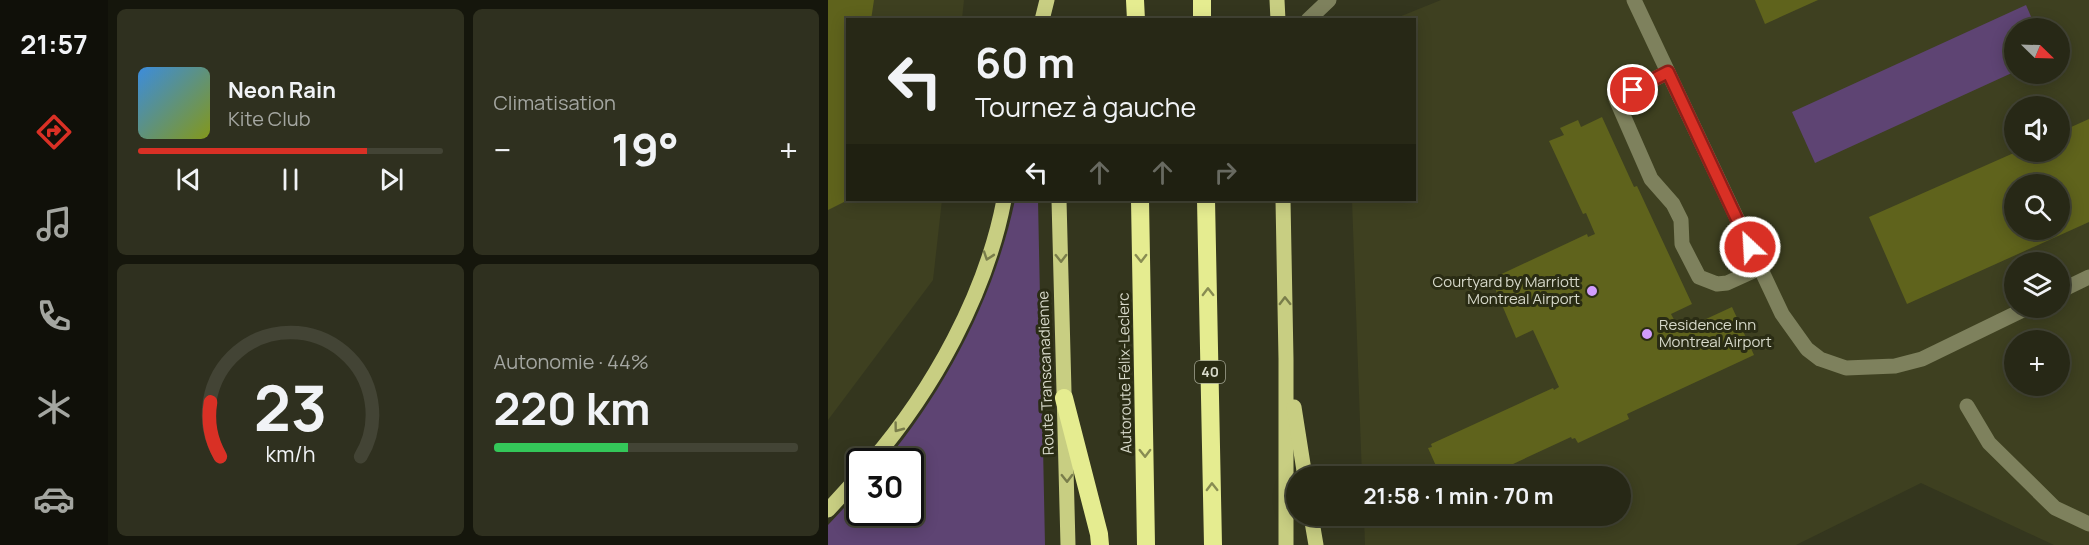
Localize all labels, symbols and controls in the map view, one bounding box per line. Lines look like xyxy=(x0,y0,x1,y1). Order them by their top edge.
north arrow xyxy=(2004,18,2070,84)
map controls xyxy=(2004,18,2070,396)
text: 21:57 xyxy=(20,25,88,62)
text: 60 m xyxy=(975,33,1075,91)
icon: left xyxy=(876,42,954,120)
pin xyxy=(1607,64,1658,115)
icon: arrive xyxy=(1616,73,1649,106)
text: Neon Rain xyxy=(228,75,336,105)
text: Tournez à gauche xyxy=(975,88,1196,125)
text: Climatisation xyxy=(494,89,616,116)
button: sound xyxy=(2004,96,2070,162)
text: Kite Club xyxy=(228,105,311,132)
icon: directions xyxy=(33,111,75,153)
text: 19° xyxy=(611,118,679,180)
text: − xyxy=(494,127,511,172)
text: + xyxy=(779,127,798,172)
icon: left xyxy=(1020,156,1053,189)
icon: ahead xyxy=(1083,156,1116,189)
icon: ahead xyxy=(1146,156,1179,189)
icon: right xyxy=(1209,156,1242,189)
icon: previous xyxy=(172,163,205,196)
icon: pause xyxy=(274,163,307,196)
icon: next xyxy=(375,163,408,196)
button: search xyxy=(2004,174,2070,240)
icon: music xyxy=(33,203,75,245)
position arrow xyxy=(1718,215,1782,279)
one-way arrow xyxy=(983,250,995,261)
button: layers xyxy=(2004,252,2070,318)
one-way arrow xyxy=(1054,253,1067,262)
one-way arrow xyxy=(1135,253,1147,262)
place label: Courtyard by Marriott Montreal Airport xyxy=(1433,271,1580,309)
marker: Courtyard by Marriott Montreal Airport xyxy=(1585,284,1599,298)
one-way arrow xyxy=(1202,287,1214,296)
street label: Route Transcanadienne xyxy=(1032,290,1059,456)
street label: Autoroute Félix-Leclerc xyxy=(1113,292,1136,454)
icon: phone xyxy=(33,295,75,337)
one-way arrow xyxy=(1279,296,1291,305)
place label: Residence Inn Montreal Airport xyxy=(1659,314,1772,352)
marker: Residence Inn Montreal Airport xyxy=(1640,327,1654,341)
button: + xyxy=(2004,330,2070,396)
text: Autonomie · 44% xyxy=(494,348,649,375)
road number: 40 xyxy=(1195,361,1225,383)
text: 23 xyxy=(254,364,327,450)
text: 220 km xyxy=(494,377,650,439)
icon: climate xyxy=(33,386,75,428)
one-way arrow xyxy=(894,421,905,432)
text: km/h xyxy=(265,439,315,468)
speed limit sign: 30 xyxy=(846,448,924,526)
one-way arrow xyxy=(1138,448,1151,457)
one-way arrow xyxy=(1060,473,1073,482)
icon: car xyxy=(33,478,75,520)
text: 21:58 · 1 min · 70 m xyxy=(1363,481,1554,511)
one-way arrow xyxy=(1206,482,1218,491)

